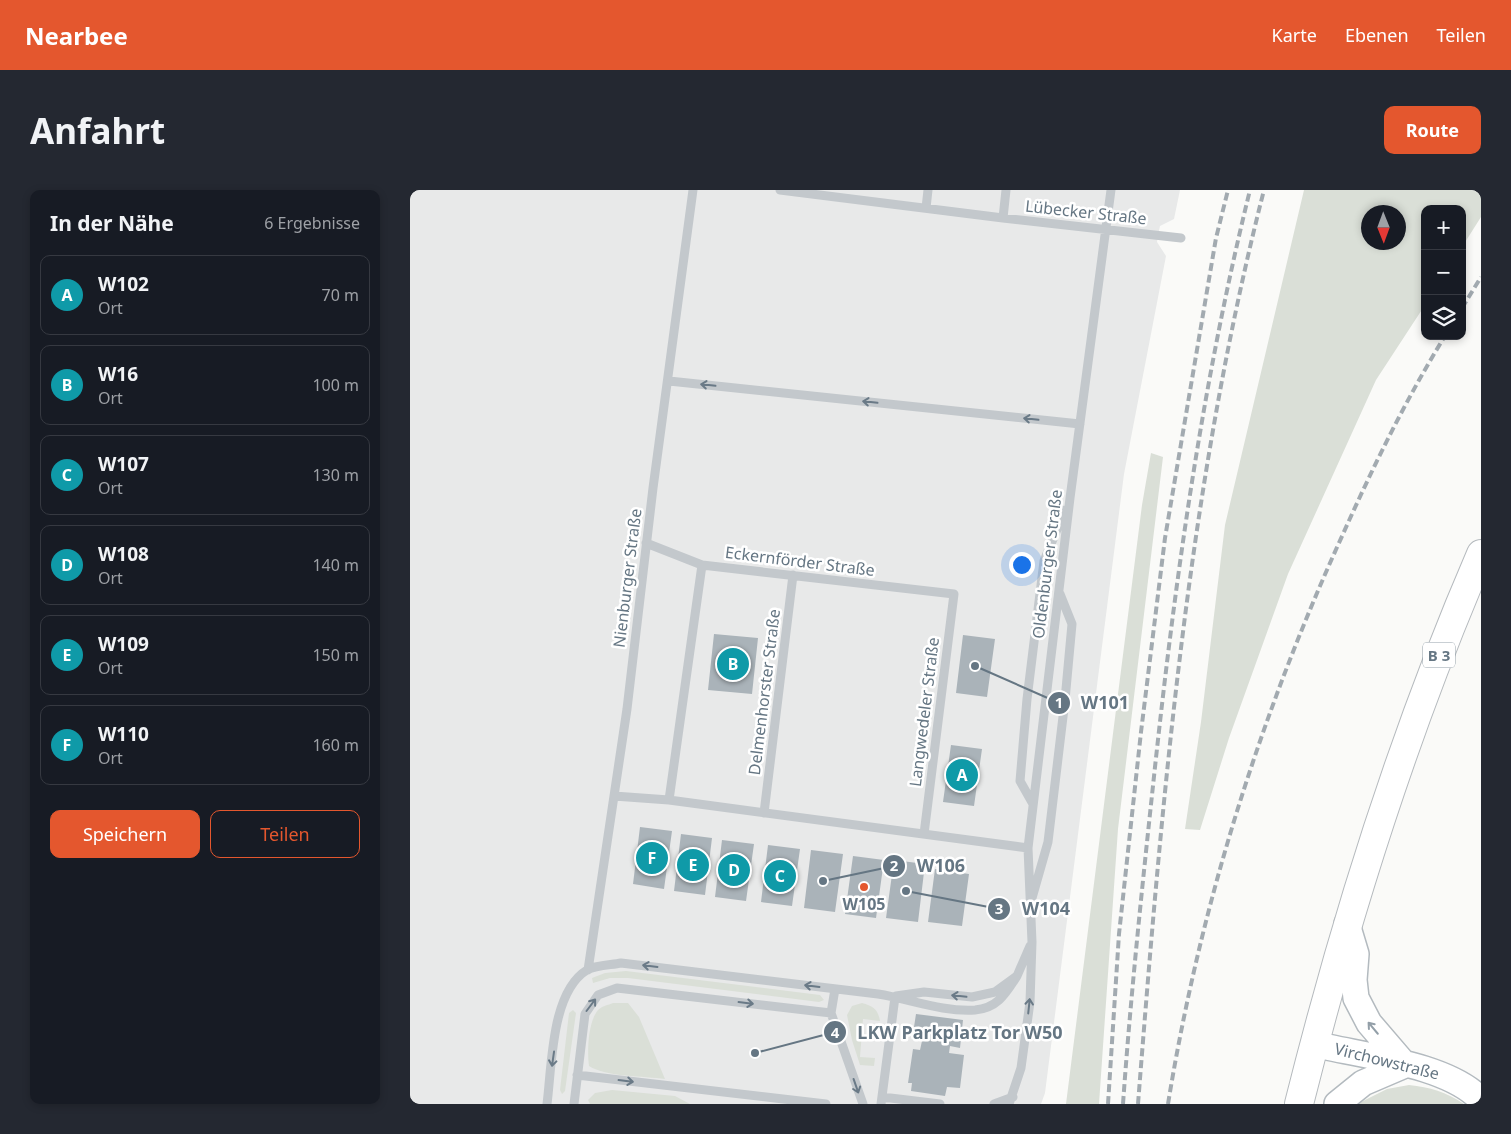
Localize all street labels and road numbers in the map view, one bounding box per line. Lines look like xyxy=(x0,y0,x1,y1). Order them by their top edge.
street label: Lübecker Straße xyxy=(1024,195,1148,229)
street label: Oldenburger Straße xyxy=(1027,488,1067,640)
street label: Nienburger Straße xyxy=(608,507,646,649)
street label: Eckernförder Straße xyxy=(724,541,876,581)
street label: Delmenhorster Straße xyxy=(743,608,785,776)
street label: Langwedeler Straße xyxy=(904,636,944,788)
road number: B 3 xyxy=(1423,642,1455,668)
street label: Virchowstraße xyxy=(1332,1037,1442,1085)

